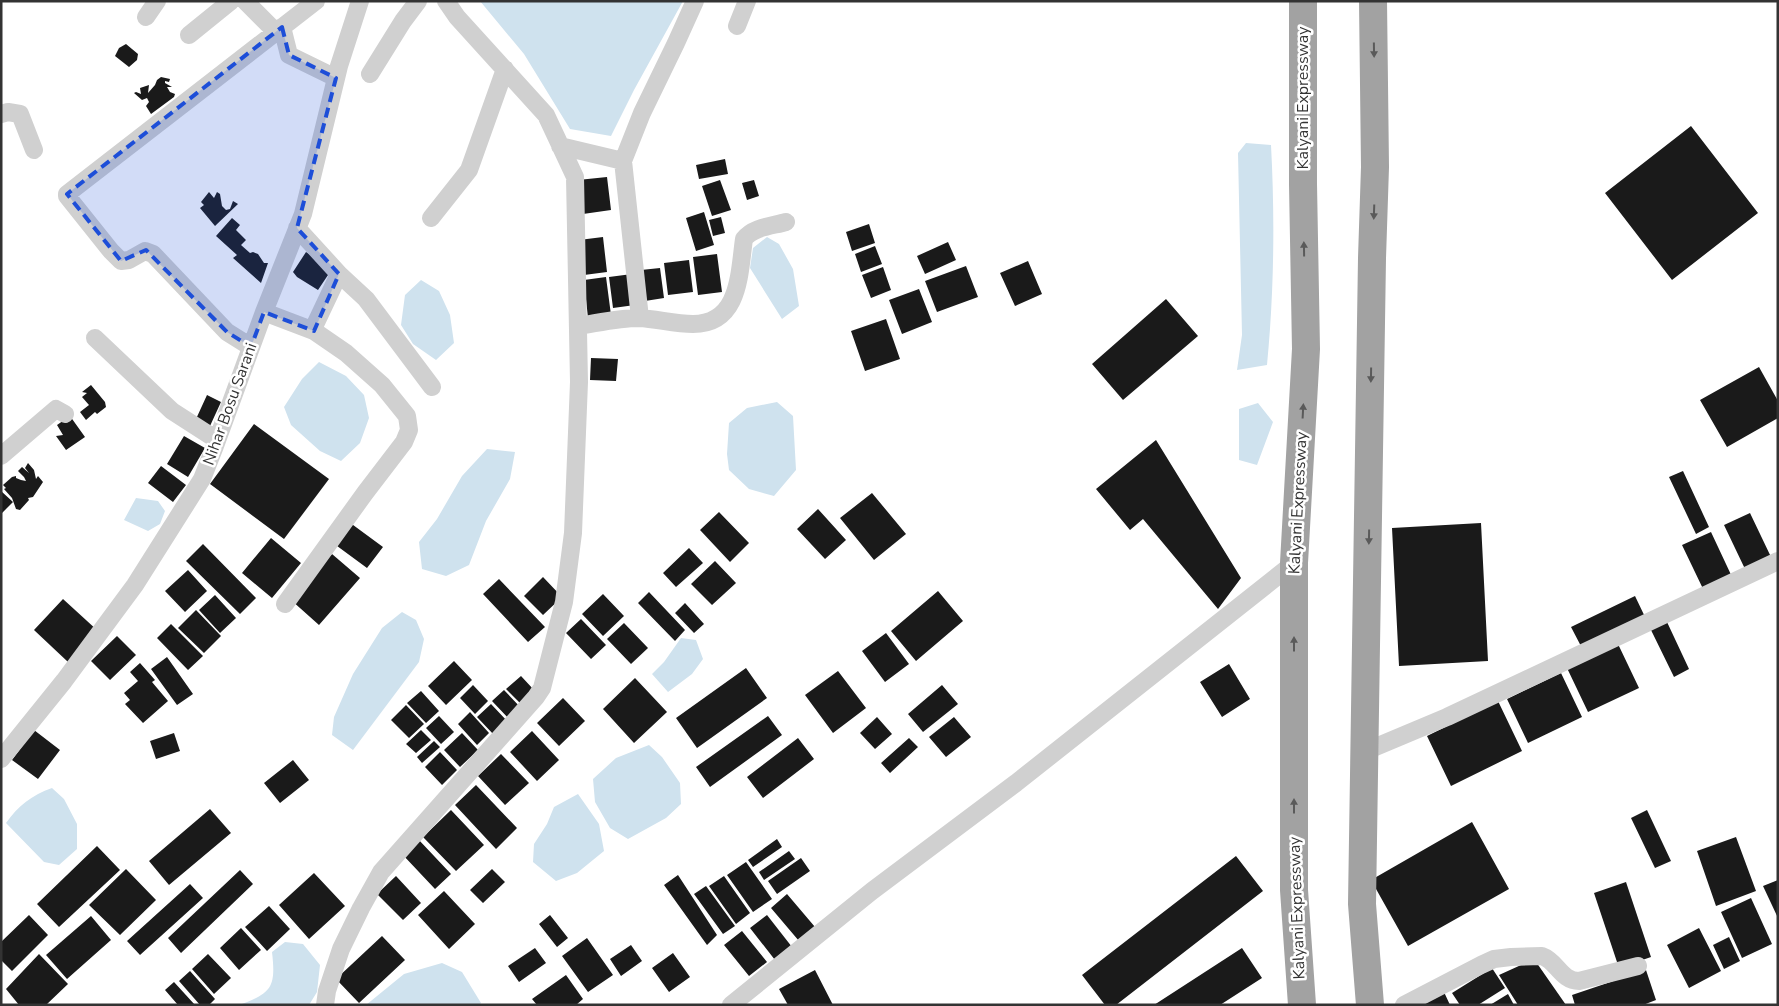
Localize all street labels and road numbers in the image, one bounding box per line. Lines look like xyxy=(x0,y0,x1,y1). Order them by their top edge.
street label: Kalyani Expressway xyxy=(1292,26,1314,169)
street label: Nihar Bosu Sarani xyxy=(198,340,262,468)
street label: Kalyani Expressway xyxy=(1283,430,1313,575)
street label: Kalyani Expressway xyxy=(1283,835,1310,980)

